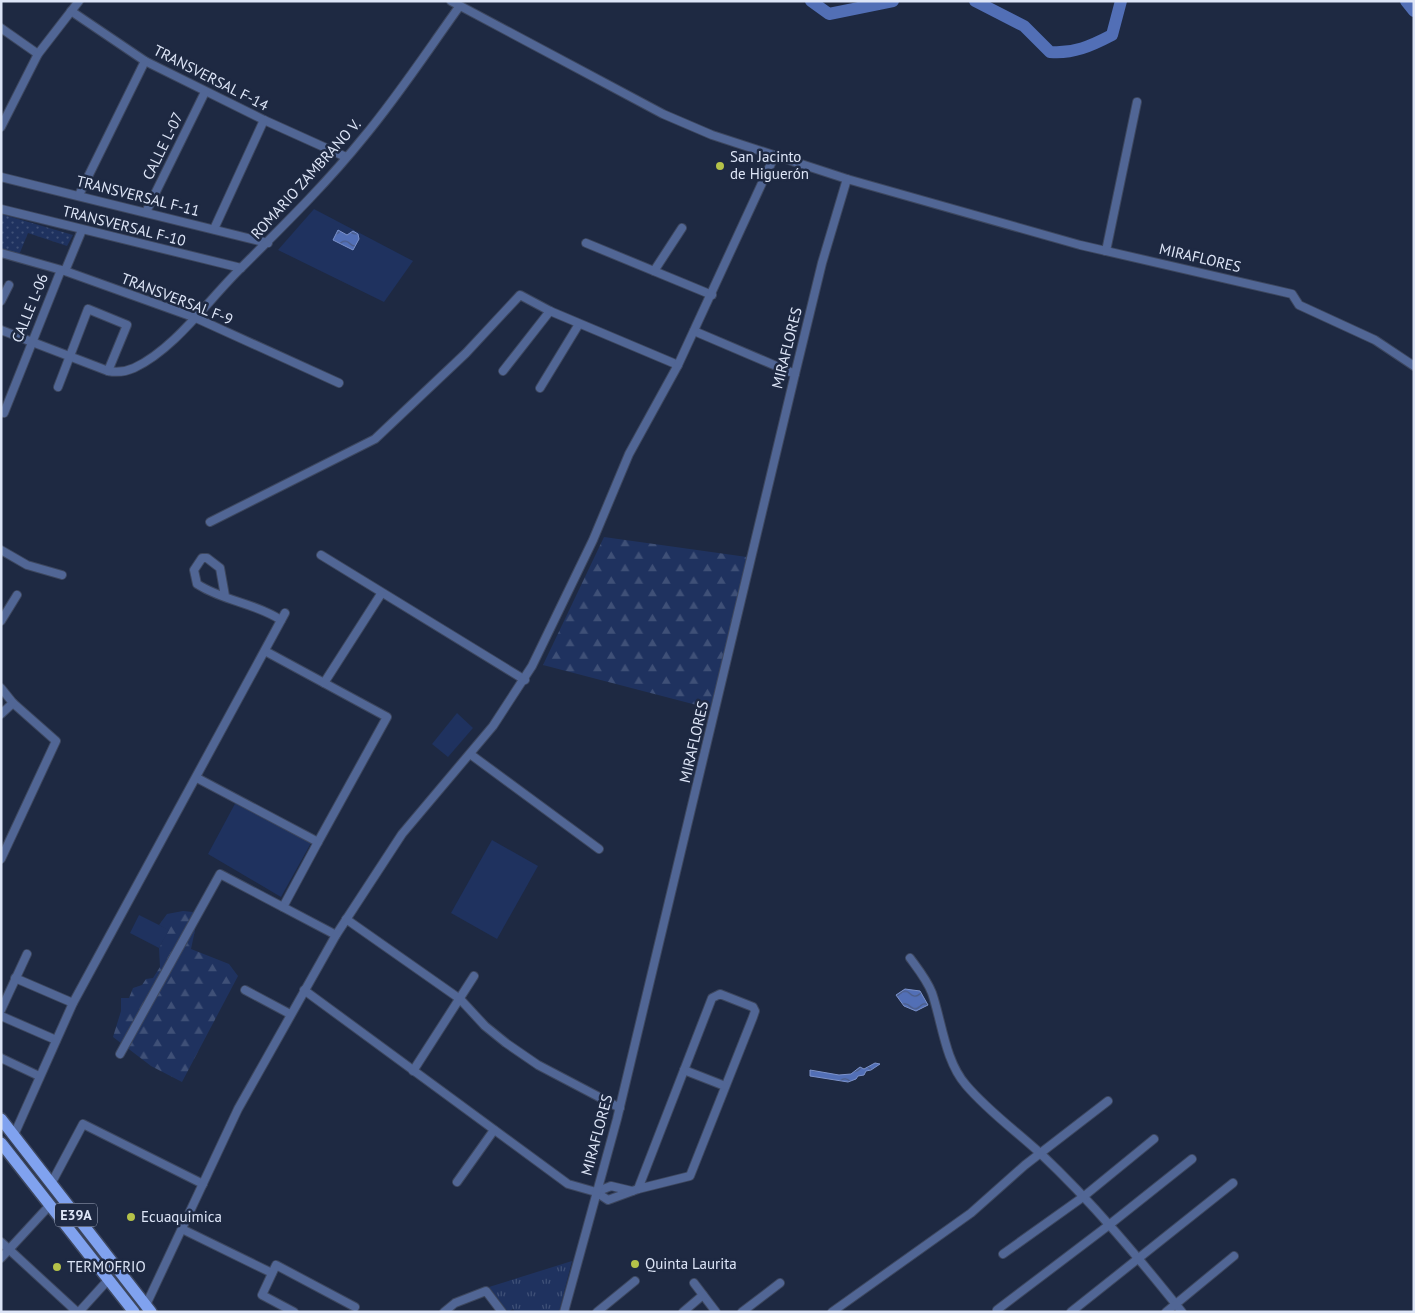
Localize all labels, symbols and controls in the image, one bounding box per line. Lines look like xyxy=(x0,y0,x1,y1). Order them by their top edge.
street label: TRANSVERSAL F-14 xyxy=(151,40,272,115)
street label: CALLE L-07 xyxy=(138,109,187,183)
street label: ROMARIO ZAMBRANO V. xyxy=(247,115,365,243)
place label: San Jacinto de Higuerón xyxy=(730,147,809,183)
marker: San Jacinto de Higuerón xyxy=(714,160,726,172)
street label: TRANSVERSAL F-11 xyxy=(74,171,202,220)
street label: TRANSVERSAL F-10 xyxy=(60,201,188,250)
street label: MIRAFLORES xyxy=(1157,239,1243,276)
street label: TRANSVERSAL F-9 xyxy=(119,268,236,329)
street label: CALLE L-06 xyxy=(7,270,52,345)
street label: MIRAFLORES xyxy=(767,305,806,391)
street label: MIRAFLORES xyxy=(675,699,712,785)
street label: MIRAFLORES xyxy=(577,1092,616,1178)
road number: E39A xyxy=(55,1204,97,1226)
place label: Ecuaquimica xyxy=(141,1207,222,1226)
marker: Ecuaquimica xyxy=(125,1211,137,1223)
place label: Quinta Laurita xyxy=(645,1254,737,1273)
place label: TERMOFRIO xyxy=(67,1257,146,1276)
marker: Quinta Laurita xyxy=(629,1258,641,1270)
marker: TERMOFRIO xyxy=(51,1261,63,1273)

